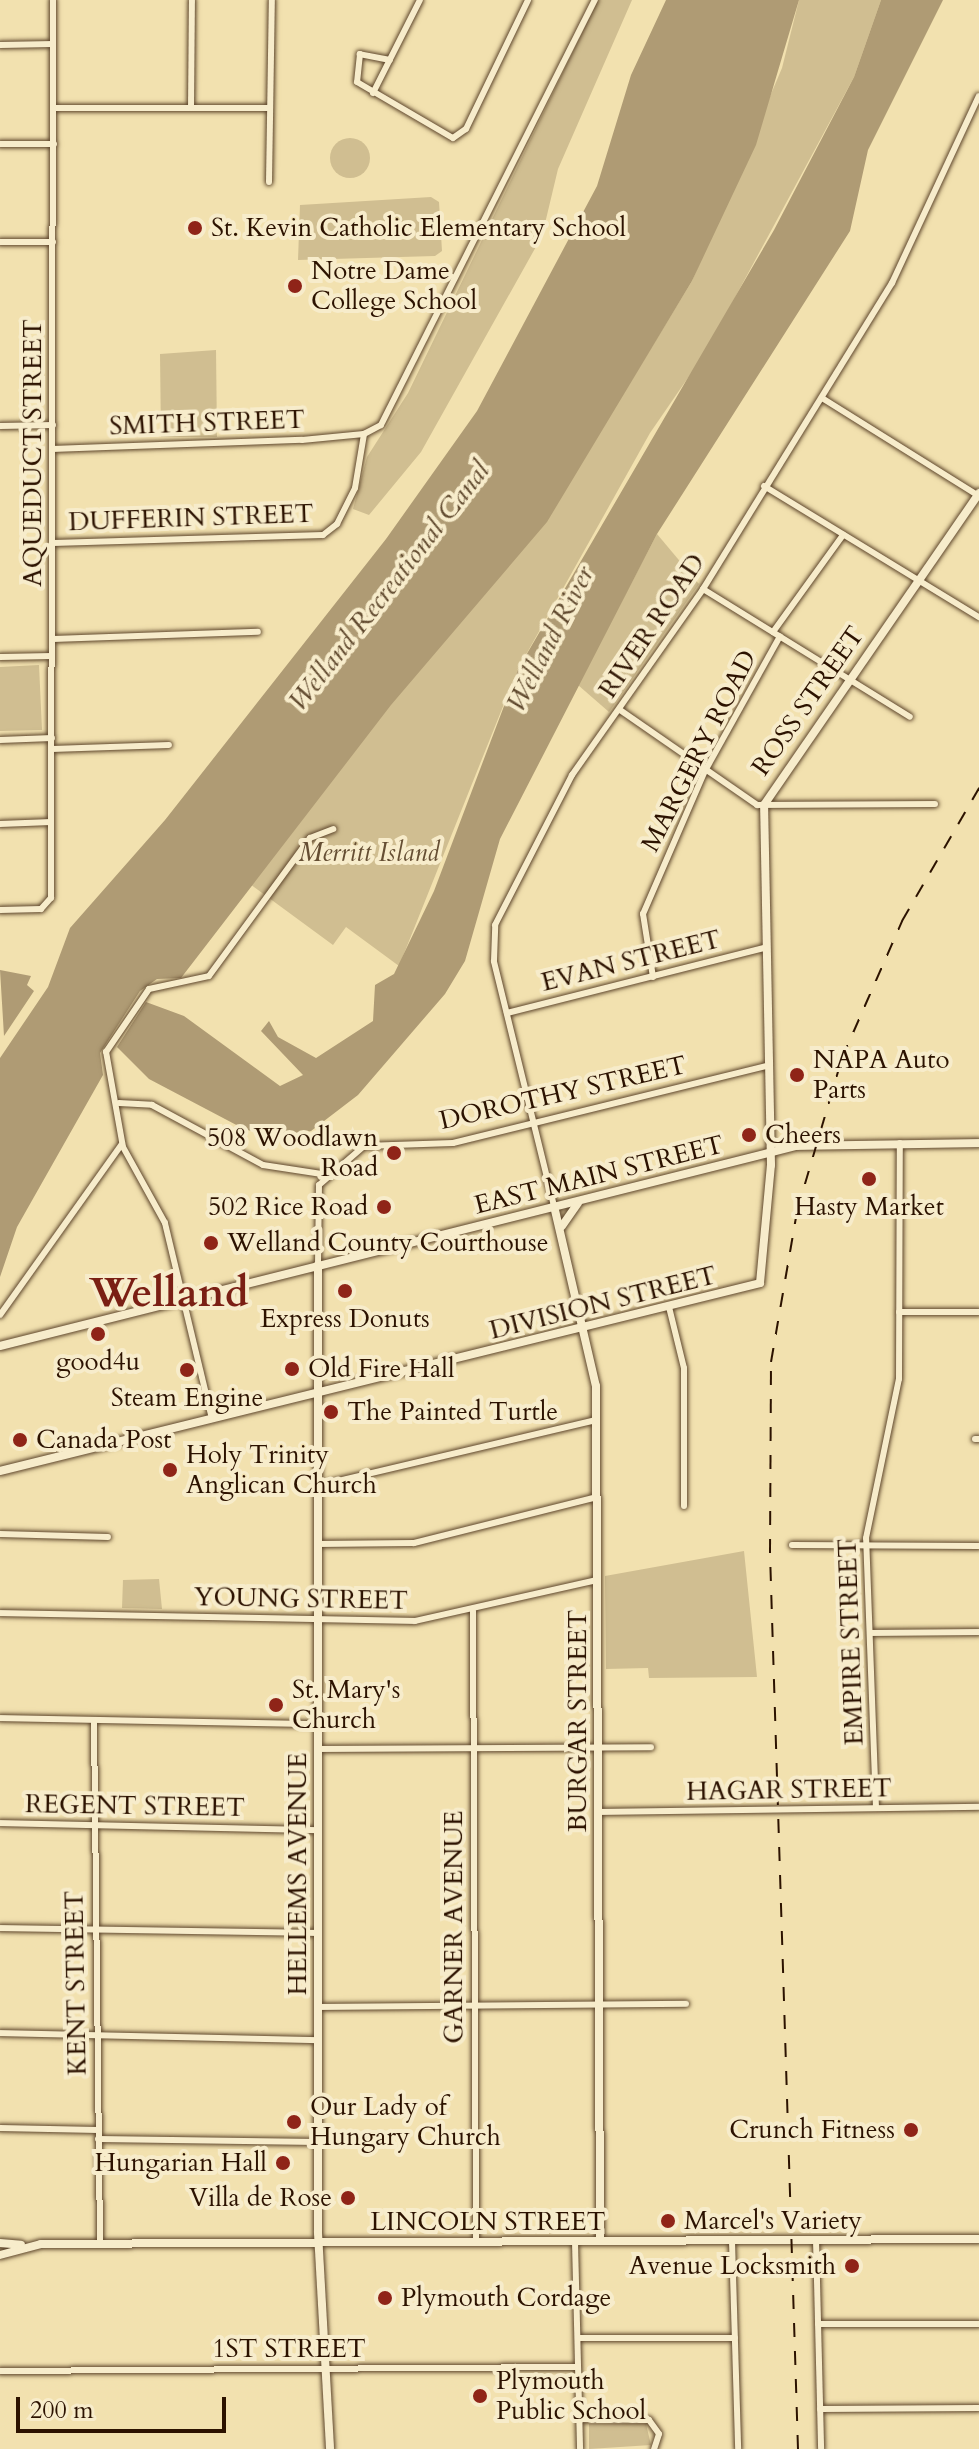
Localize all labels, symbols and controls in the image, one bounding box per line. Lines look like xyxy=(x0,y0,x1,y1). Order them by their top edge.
place label: St. Kevin Catholic Elementary School xyxy=(211,212,626,244)
marker: St. Kevin Catholic Elementary School xyxy=(186,219,204,237)
place label: Notre Dame College School xyxy=(311,255,477,316)
marker: Notre Dame College School xyxy=(286,277,304,295)
street label: AQUEDUCT STREET xyxy=(17,319,49,587)
street label: SMITH STREET xyxy=(109,404,305,442)
water label: Welland Recreational Canal xyxy=(281,454,497,718)
street label: DUFFERIN STREET xyxy=(68,498,314,538)
street label: RIVER ROAD xyxy=(592,548,712,704)
water label: Welland River xyxy=(499,561,601,717)
street label: ROSS STREET xyxy=(745,620,871,782)
street label: MARGERY ROAD xyxy=(635,645,763,857)
park label: Merritt Island xyxy=(298,837,440,869)
street label: EVAN STREET xyxy=(538,924,724,998)
place label: NAPA Auto Parts xyxy=(813,1044,950,1106)
street label: DOROTHY STREET xyxy=(436,1049,690,1137)
marker: NAPA Auto Parts xyxy=(788,1066,806,1084)
place label: Cheers xyxy=(765,1119,841,1151)
place label: 508 Woodlawn Road xyxy=(207,1122,378,1184)
marker: Cheers xyxy=(740,1126,758,1144)
street label: EAST MAIN STREET xyxy=(471,1129,727,1221)
marker: 508 Woodlawn Road xyxy=(385,1144,403,1162)
marker: Hasty Market xyxy=(860,1170,878,1188)
place label: 502 Rice Road xyxy=(208,1191,368,1223)
place label: Hasty Market xyxy=(794,1191,944,1223)
marker: 502 Rice Road xyxy=(375,1198,393,1216)
place label: Welland County Courthouse xyxy=(227,1227,548,1259)
marker: Welland County Courthouse xyxy=(202,1234,220,1252)
street label: DIVISION STREET xyxy=(486,1260,720,1346)
district label: Welland xyxy=(89,1268,249,1318)
marker: Express Donuts xyxy=(336,1282,354,1300)
place label: Express Donuts xyxy=(260,1303,430,1335)
marker: good4u xyxy=(89,1325,107,1343)
place label: good4u xyxy=(56,1346,140,1378)
place label: Old Fire Hall xyxy=(308,1353,455,1385)
marker: Old Fire Hall xyxy=(283,1360,301,1378)
marker: Steam Engine xyxy=(178,1361,196,1379)
place label: Steam Engine xyxy=(111,1382,263,1414)
place label: The Painted Turtle xyxy=(347,1396,558,1428)
marker: The Painted Turtle xyxy=(322,1403,340,1421)
place label: Canada Post xyxy=(36,1424,172,1456)
marker: Canada Post xyxy=(11,1431,29,1449)
place label: Holy Trinity Anglican Church xyxy=(186,1439,377,1500)
marker: Holy Trinity Anglican Church xyxy=(161,1461,179,1479)
street label: EMPIRE STREET xyxy=(832,1538,870,1746)
street label: YOUNG STREET xyxy=(194,1582,408,1616)
street label: BURGAR STREET xyxy=(562,1610,594,1832)
place label: St. Mary's Church xyxy=(292,1674,400,1736)
marker: St. Mary's Church xyxy=(267,1696,285,1714)
street label: HELLEMS AVENUE xyxy=(282,1753,314,1995)
street label: HAGAR STREET xyxy=(686,1773,892,1807)
street label: REGENT STREET xyxy=(25,1788,245,1824)
street label: GARNER AVENUE xyxy=(438,1810,470,2044)
street label: KENT STREET xyxy=(59,1890,93,2076)
place label: Our Lady of Hungary Church xyxy=(310,2091,501,2152)
marker: Our Lady of Hungary Church xyxy=(285,2113,303,2131)
place label: Crunch Fitness xyxy=(729,2114,895,2146)
marker: Crunch Fitness xyxy=(902,2121,920,2139)
place label: Hungarian Hall xyxy=(94,2147,267,2179)
marker: Hungarian Hall xyxy=(274,2154,292,2172)
place label: Villa de Rose xyxy=(189,2182,332,2214)
marker: Villa de Rose xyxy=(339,2189,357,2207)
place label: Marcel's Variety xyxy=(684,2205,862,2237)
street label: LINCOLN STREET xyxy=(370,2206,606,2238)
marker: Marcel's Variety xyxy=(659,2212,677,2230)
place label: Avenue Locksmith xyxy=(629,2250,836,2282)
marker: Avenue Locksmith xyxy=(843,2257,861,2275)
place label: Plymouth Cordage xyxy=(401,2282,611,2314)
marker: Plymouth Cordage xyxy=(376,2289,394,2307)
street label: 1ST STREET xyxy=(212,2333,366,2365)
place label: Plymouth Public School xyxy=(496,2365,646,2426)
scale bar xyxy=(20,2381,230,2431)
marker: Plymouth Public School xyxy=(471,2387,489,2405)
text: 200 m xyxy=(30,2394,94,2427)

